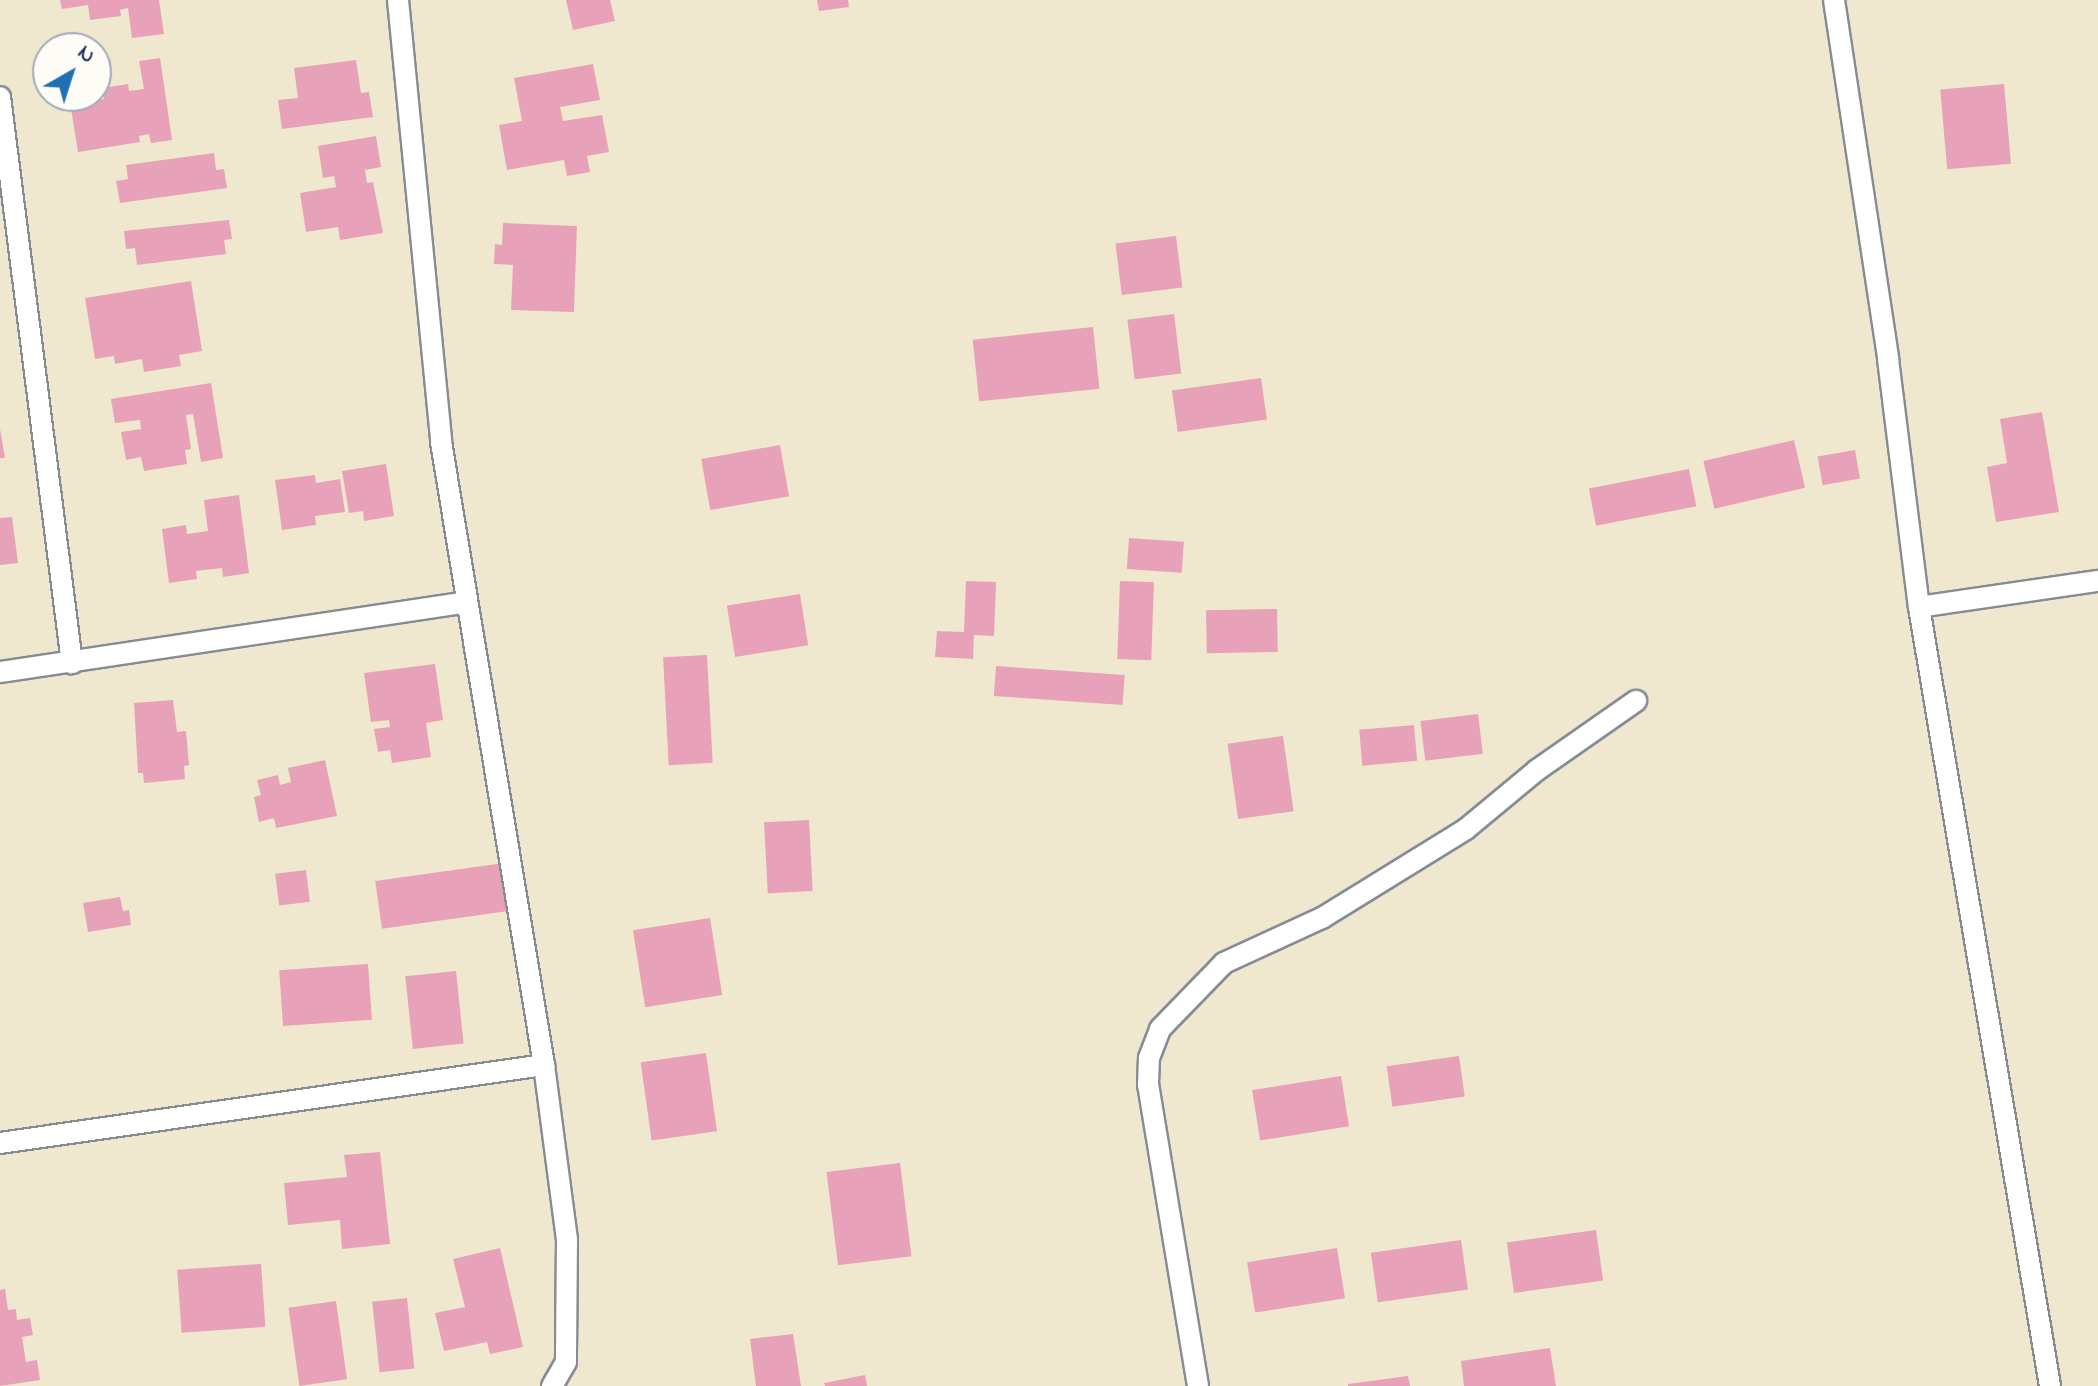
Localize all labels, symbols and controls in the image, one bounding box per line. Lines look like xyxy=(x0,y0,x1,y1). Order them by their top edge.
north arrow xyxy=(32,32,112,112)
text: N xyxy=(70,38,102,72)

